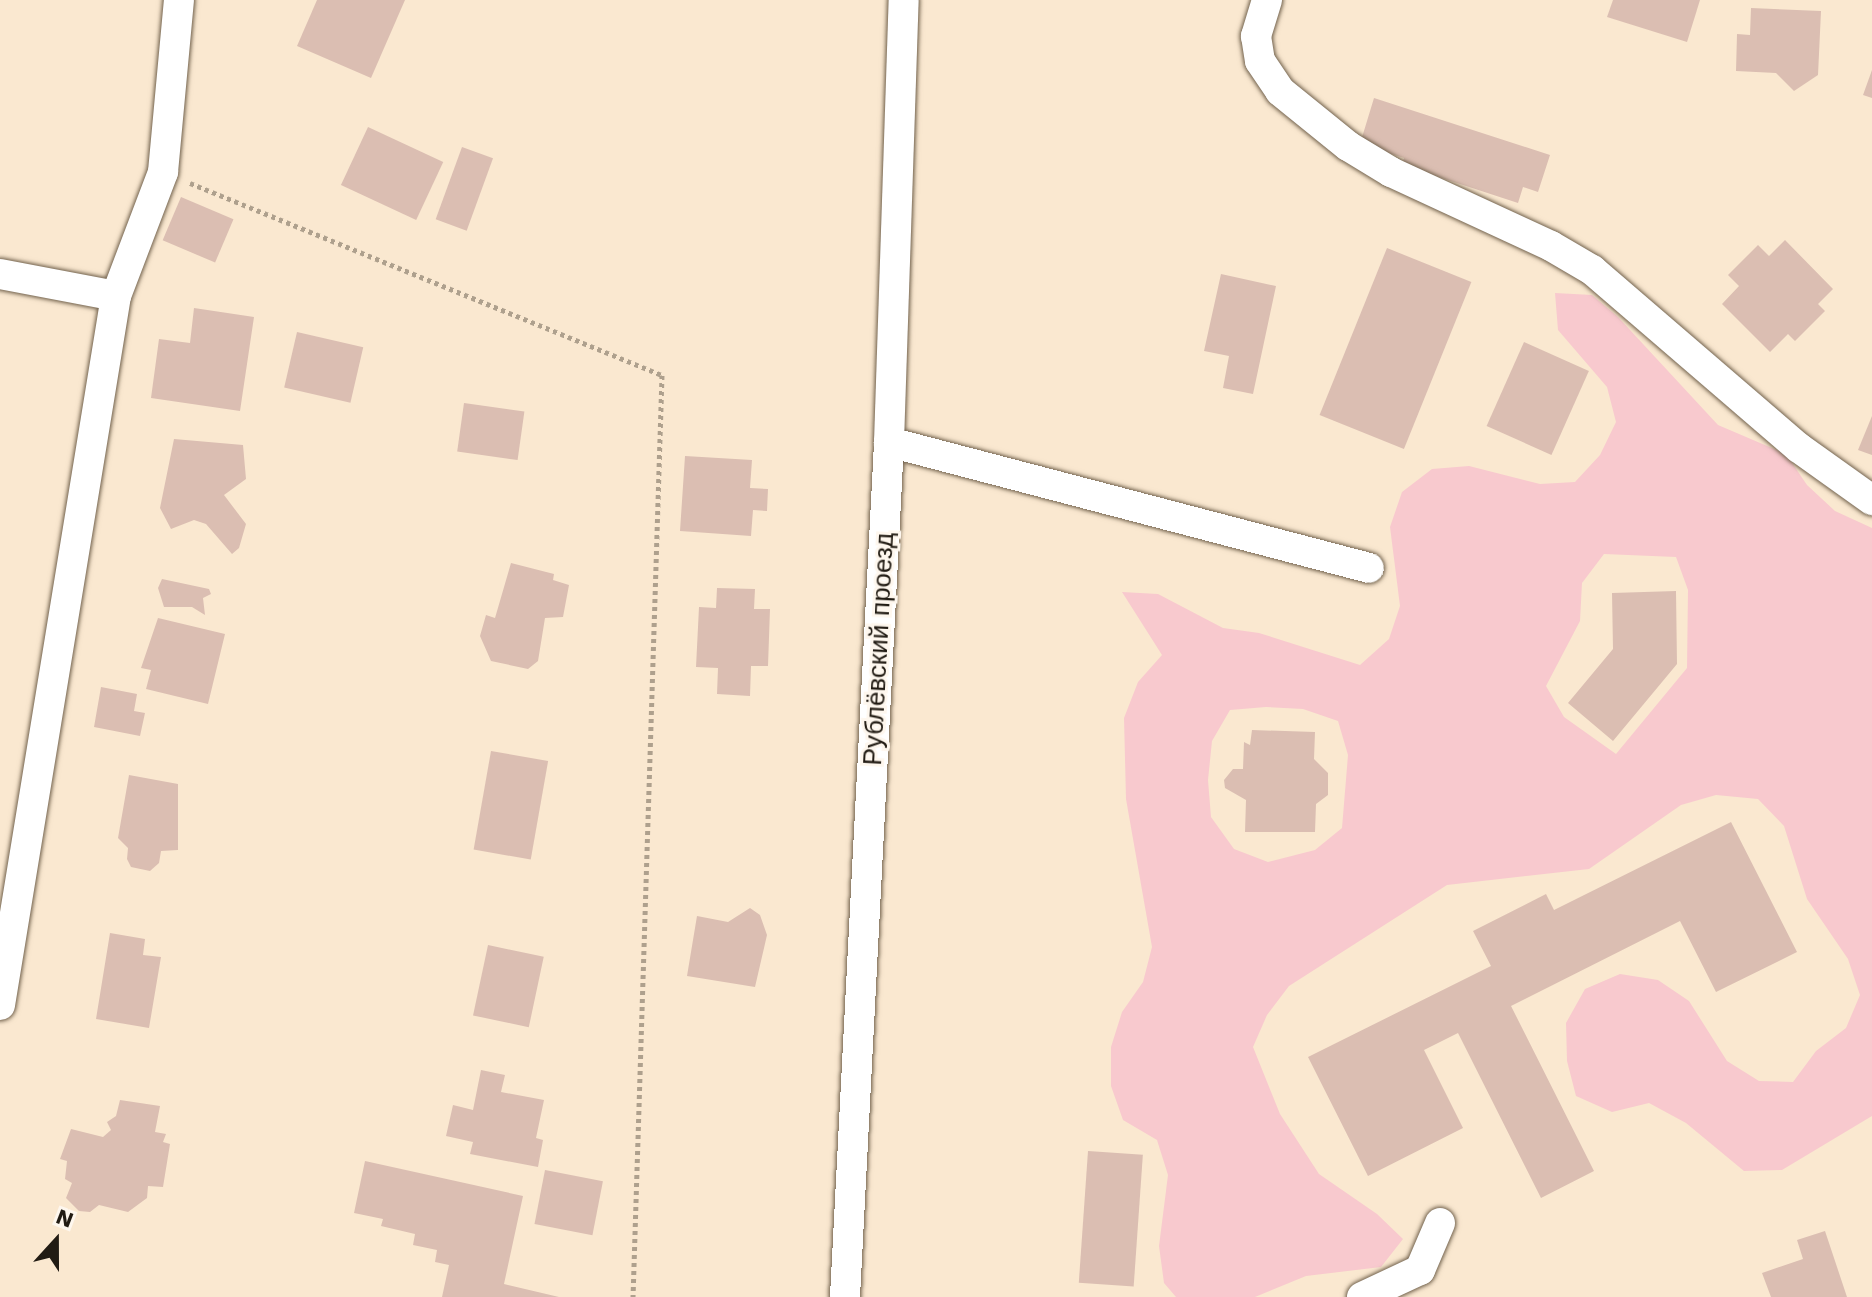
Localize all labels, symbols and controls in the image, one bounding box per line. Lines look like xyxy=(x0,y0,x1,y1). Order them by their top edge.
street label: Рублёвский проезд xyxy=(857,532,901,766)
north arrow xyxy=(16,1201,96,1281)
text: N xyxy=(53,1204,77,1233)

